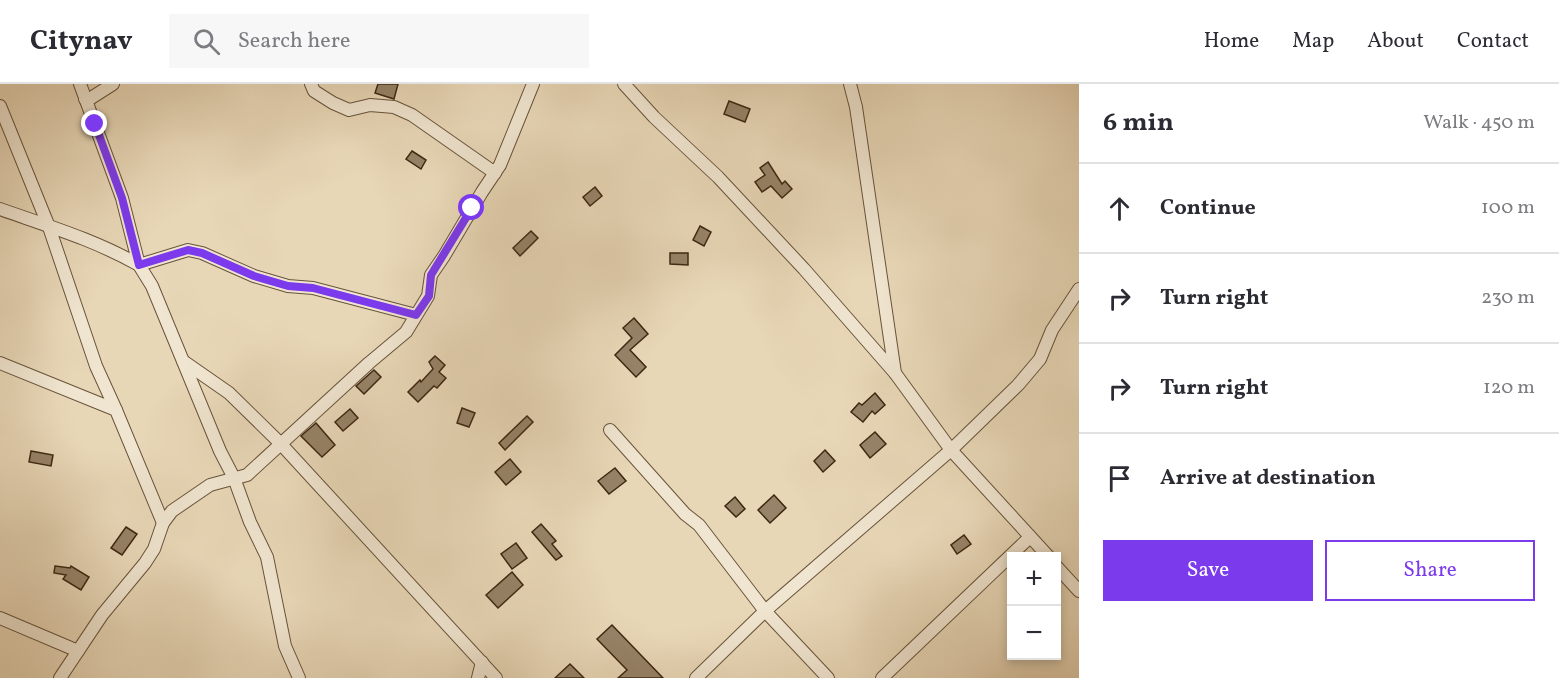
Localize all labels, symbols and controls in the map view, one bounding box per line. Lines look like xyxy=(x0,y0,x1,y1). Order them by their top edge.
search box xyxy=(169,14,589,68)
text: Citynav xyxy=(30,22,133,61)
icon: search xyxy=(190,25,223,58)
text: Search here xyxy=(238,26,350,57)
text: Home xyxy=(1204,27,1259,56)
text: Map xyxy=(1292,27,1334,56)
text: About xyxy=(1367,27,1424,56)
text: Contact xyxy=(1457,27,1529,56)
text: 6 min xyxy=(1103,105,1174,141)
text: Walk · 450 m xyxy=(1423,109,1535,137)
route end xyxy=(81,110,107,136)
icon: ahead xyxy=(1103,192,1136,225)
text: Continue xyxy=(1160,193,1256,224)
route start xyxy=(458,194,484,220)
text: 100 m xyxy=(1481,194,1535,222)
icon: right xyxy=(1103,282,1136,315)
text: Turn right xyxy=(1160,283,1268,314)
text: 230 m xyxy=(1481,284,1535,312)
icon: right xyxy=(1103,372,1136,405)
text: Turn right xyxy=(1160,373,1268,404)
text: 120 m xyxy=(1483,374,1535,402)
icon: arrive xyxy=(1103,462,1136,495)
text: Arrive at destination xyxy=(1160,463,1376,494)
button: Save xyxy=(1103,540,1313,601)
button: Share xyxy=(1325,540,1535,601)
map controls xyxy=(1007,552,1061,660)
button: + xyxy=(1007,552,1061,606)
button: − xyxy=(1007,606,1061,660)

